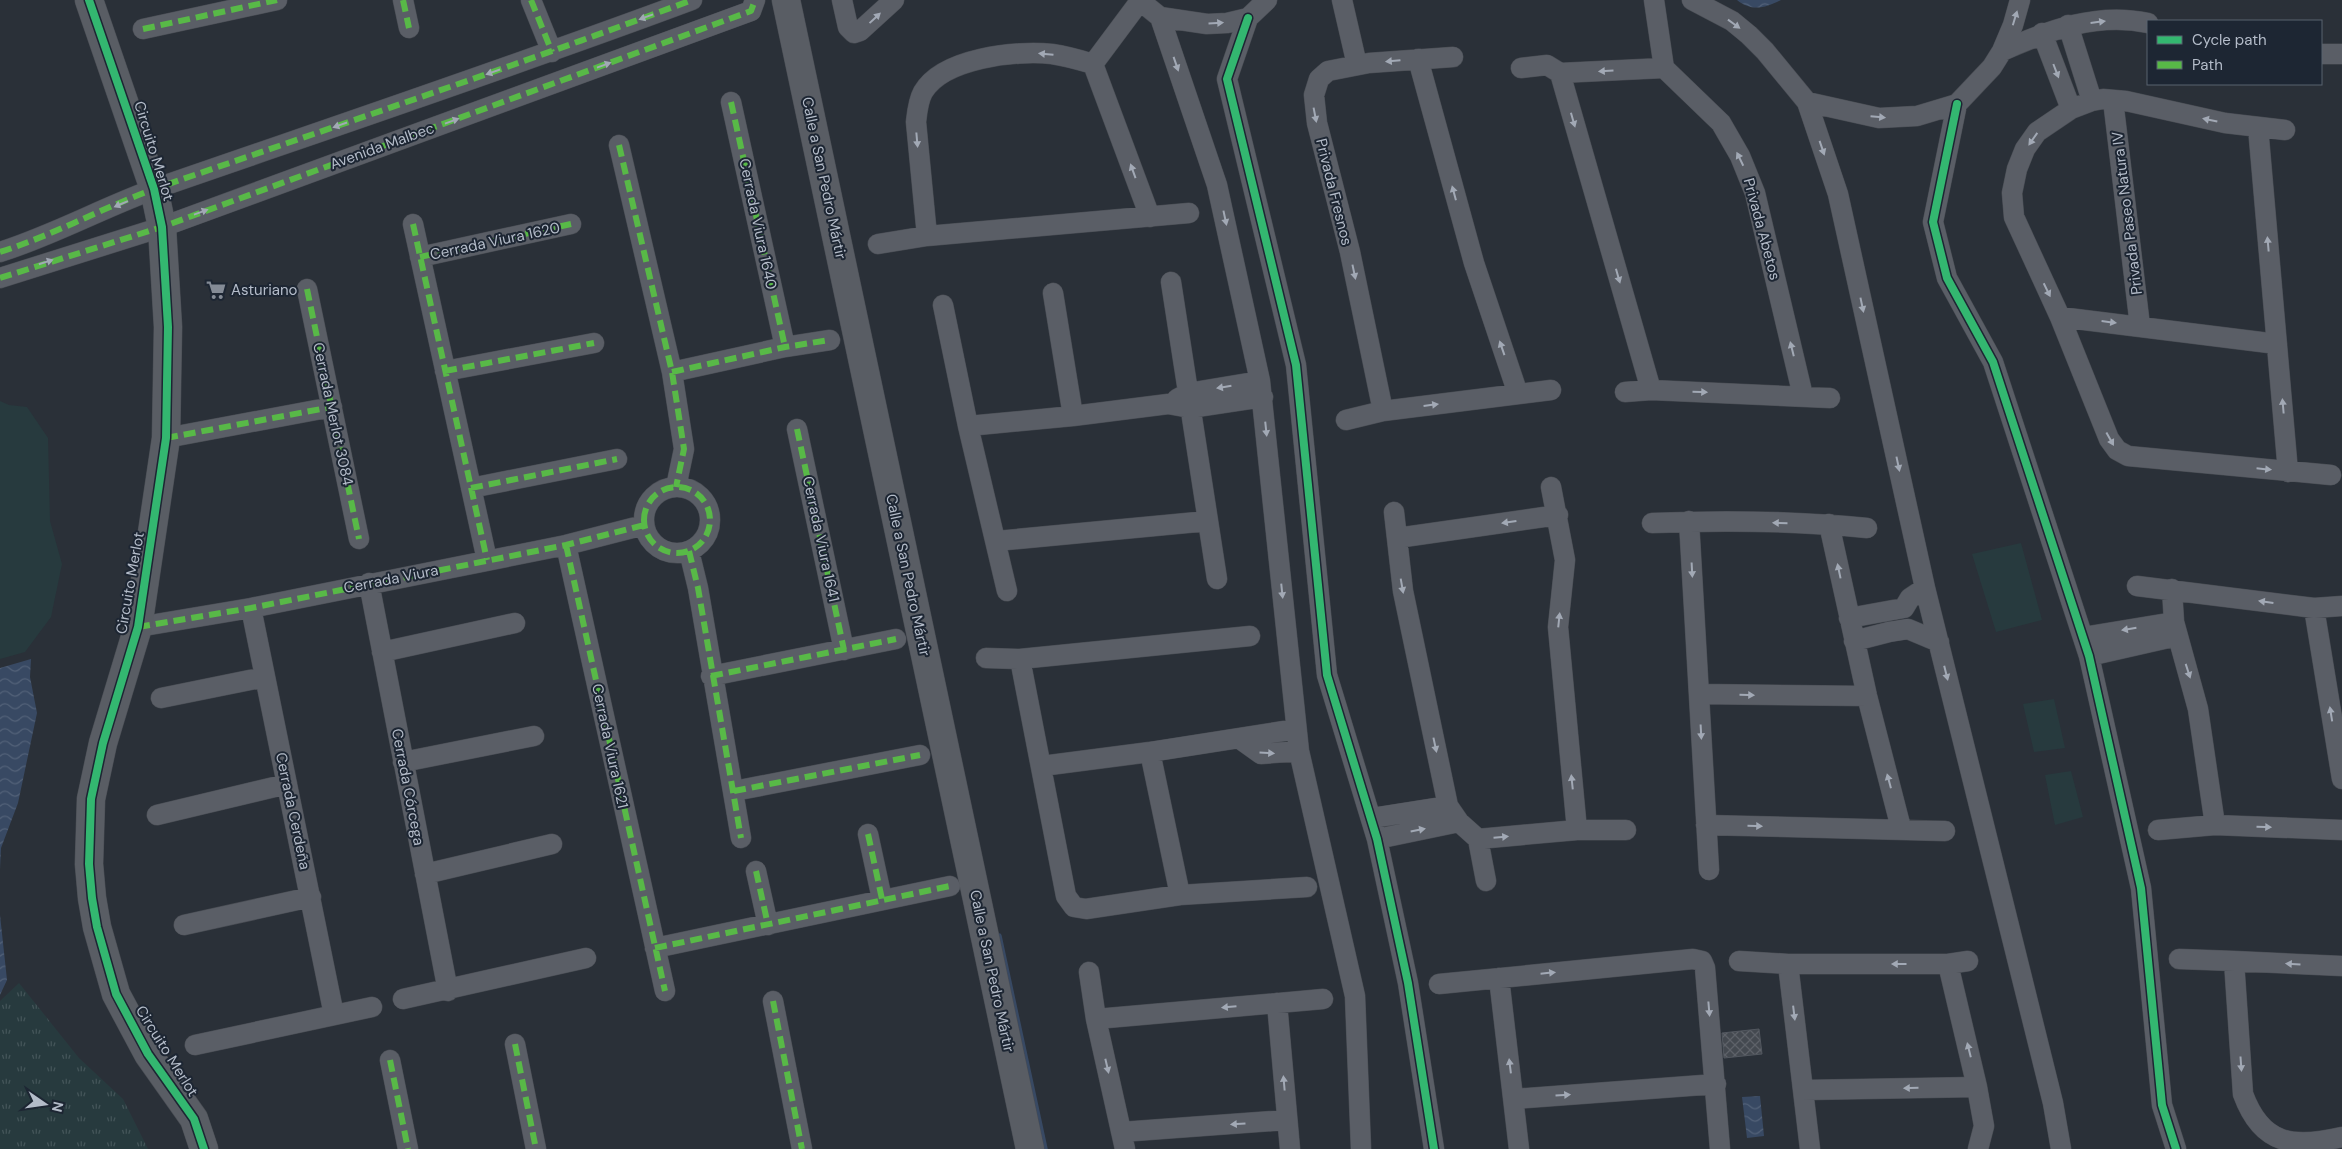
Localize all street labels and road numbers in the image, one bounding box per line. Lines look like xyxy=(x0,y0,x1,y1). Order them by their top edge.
street label: Calle a San Pedro Mártir xyxy=(797,95,851,261)
street label: Circuito Merlot xyxy=(129,99,179,203)
street label: Avenida Malbec xyxy=(327,118,437,174)
street label: Privada Paseo Natura IV xyxy=(2107,130,2147,296)
street label: Privada Fresnos xyxy=(1311,136,1357,248)
street label: Cerrada Viura 1640 xyxy=(734,157,782,291)
street label: Privada Abetos xyxy=(1739,176,1785,282)
street label: Cerrada Viura 1620 xyxy=(428,217,562,265)
street label: Cerrada Merlot 3084 xyxy=(308,341,358,487)
street label: Cerrada Viura 1641 xyxy=(798,474,844,604)
street label: Calle a San Pedro Mártir xyxy=(881,492,935,658)
street label: Circuito Merlot xyxy=(111,530,149,636)
street label: Cerrada Viura xyxy=(342,560,440,598)
street label: Cerrada Viura 1621 xyxy=(587,682,633,810)
street label: Cerrada Córcega xyxy=(387,727,429,847)
street label: Cerrada Cerdeña xyxy=(271,751,315,871)
street label: Calle a San Pedro Mártir xyxy=(965,888,1019,1054)
street label: Circuito Merlot xyxy=(131,1002,203,1100)

